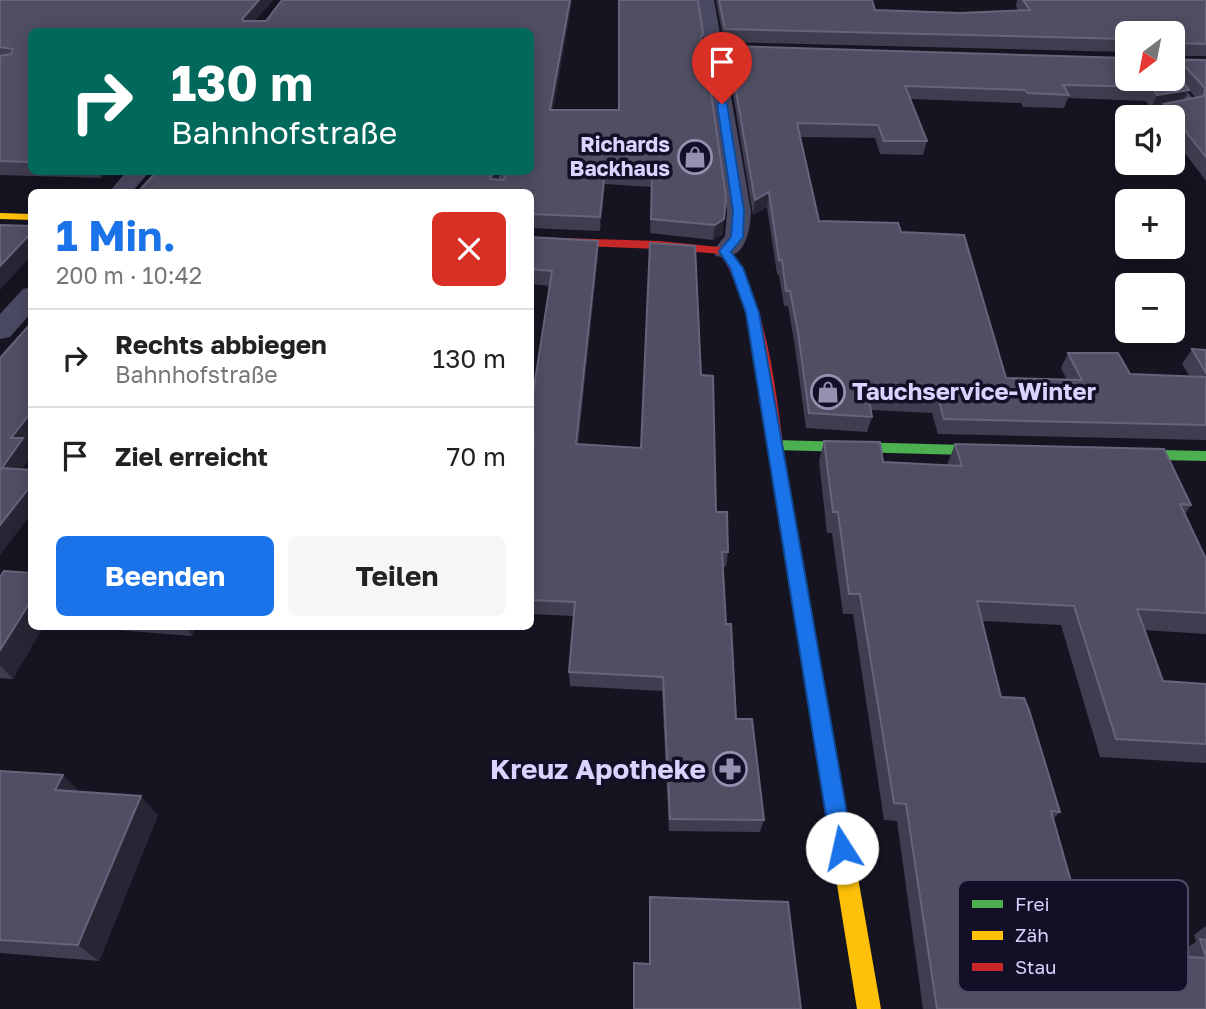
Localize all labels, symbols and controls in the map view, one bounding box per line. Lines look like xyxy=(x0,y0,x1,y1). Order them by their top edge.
north arrow xyxy=(1115,21,1185,91)
map controls xyxy=(1115,21,1185,343)
pin xyxy=(692,32,752,104)
icon: arrive xyxy=(703,43,741,81)
text: 130 m xyxy=(171,53,313,112)
icon: right xyxy=(56,56,147,147)
button: sound xyxy=(1115,105,1185,175)
text: Bahnhofstraße xyxy=(171,113,397,151)
place label: Richards Backhaus xyxy=(570,131,670,181)
shop icon: Richards Backhaus xyxy=(676,138,714,176)
button: + xyxy=(1115,189,1185,259)
text: 1 Min. xyxy=(56,210,176,260)
button: close xyxy=(432,212,506,286)
text: 200 m · 10:42 xyxy=(56,261,202,289)
button: − xyxy=(1115,273,1185,343)
text: Rechts abbiegen xyxy=(115,329,327,360)
icon: right xyxy=(56,339,94,377)
text: 130 m xyxy=(433,343,506,374)
text: Bahnhofstraße xyxy=(115,360,278,388)
shop icon: Tauchservice-Winter xyxy=(809,373,847,411)
place label: Tauchservice-Winter xyxy=(852,376,1096,405)
icon: arrive xyxy=(56,437,94,475)
text: Ziel erreicht xyxy=(115,441,268,472)
text: 70 m xyxy=(447,441,506,472)
button: Beenden xyxy=(56,536,274,616)
button: Teilen xyxy=(288,536,506,616)
pharmacy icon: Kreuz Apotheke xyxy=(711,750,749,788)
place label: Kreuz Apotheke xyxy=(490,752,706,785)
position arrow xyxy=(805,811,879,885)
legend xyxy=(958,880,1188,992)
text: Frei xyxy=(1015,892,1050,915)
text: Zäh xyxy=(1015,923,1049,946)
text: Stau xyxy=(1015,955,1057,978)

